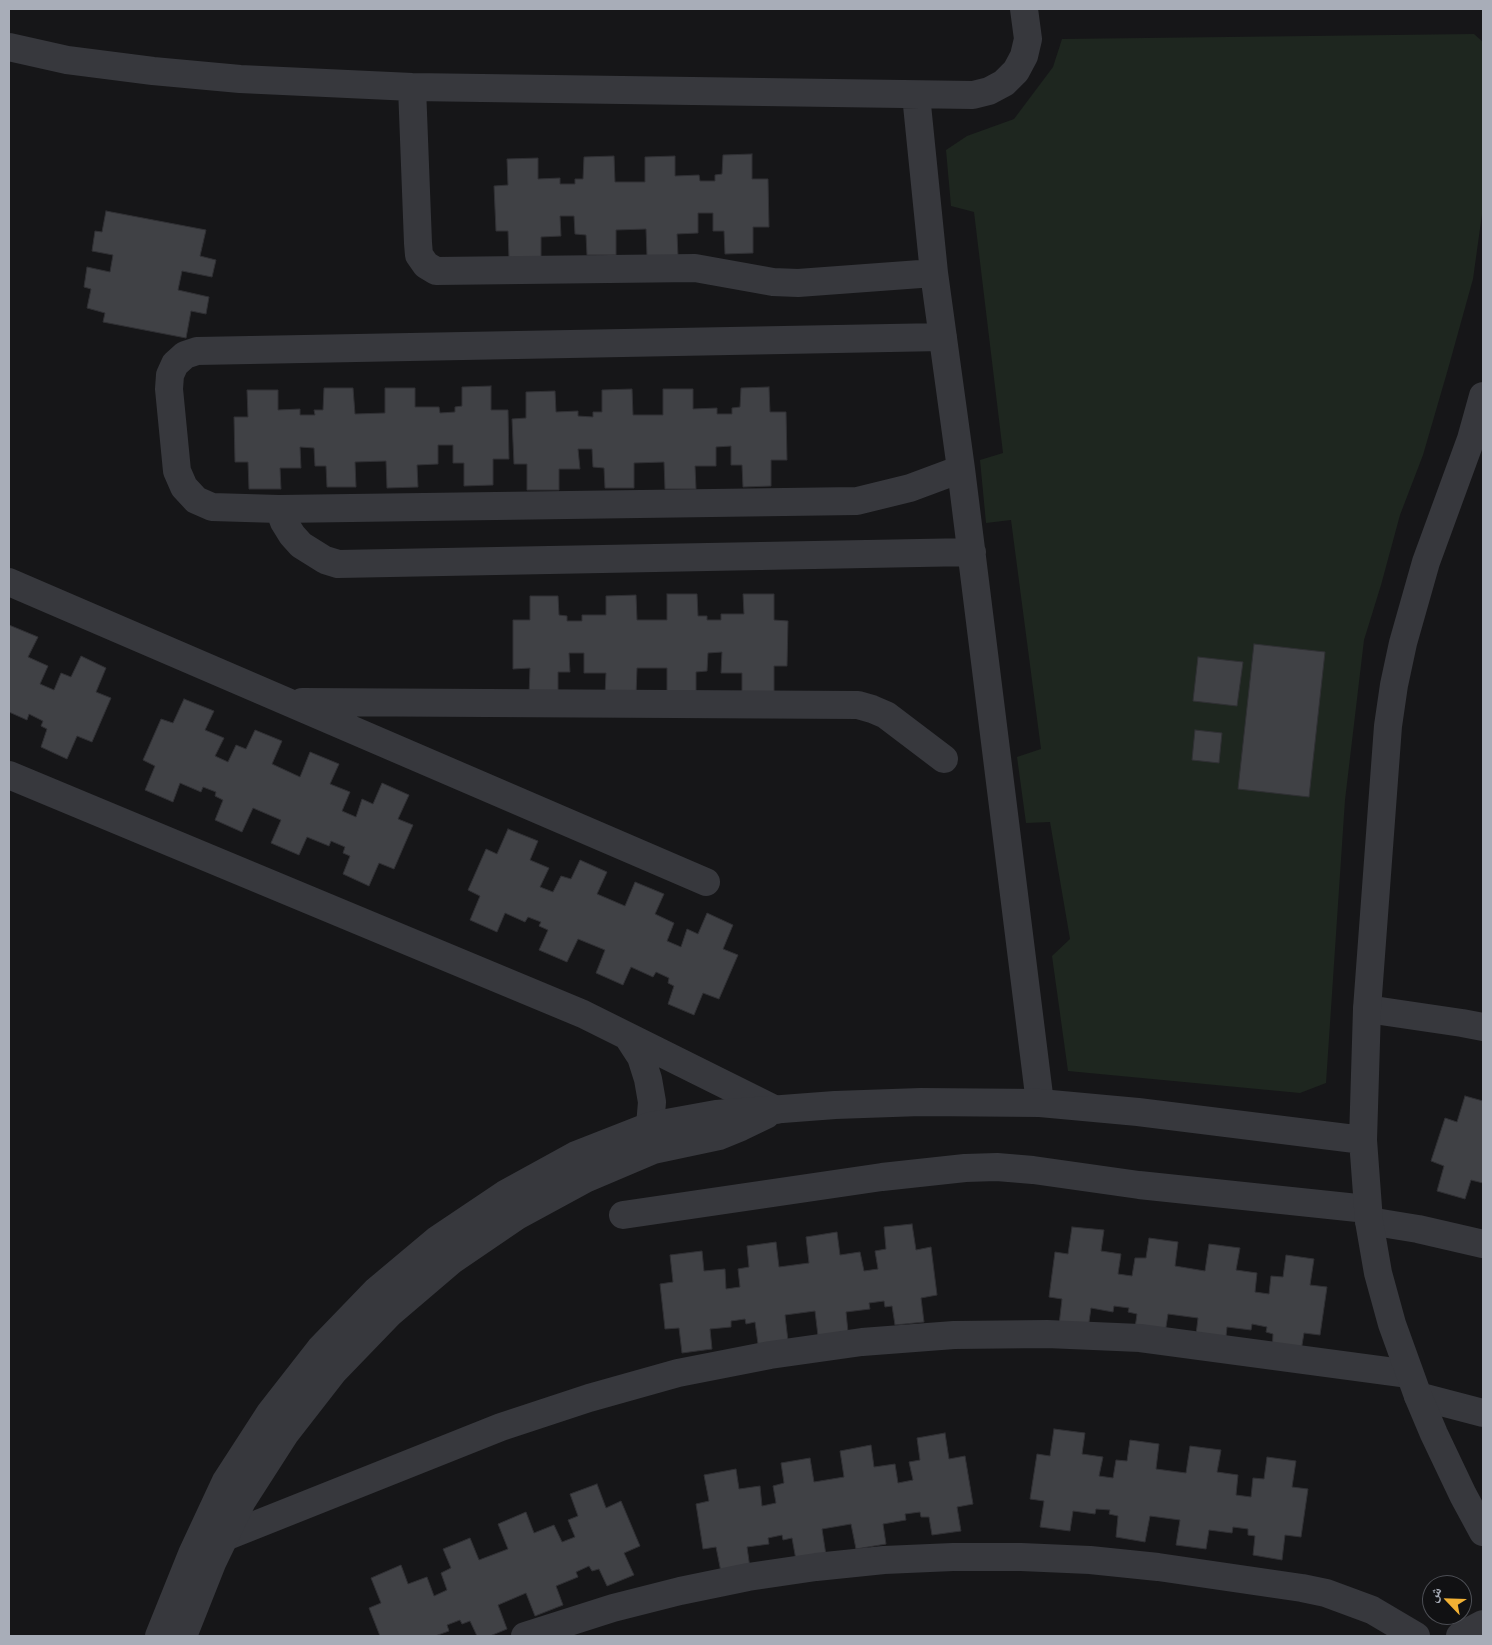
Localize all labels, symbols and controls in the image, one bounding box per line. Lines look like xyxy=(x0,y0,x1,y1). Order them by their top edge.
north arrow xyxy=(1422,1575,1472,1625)
text: ش xyxy=(1424,1584,1445,1604)

